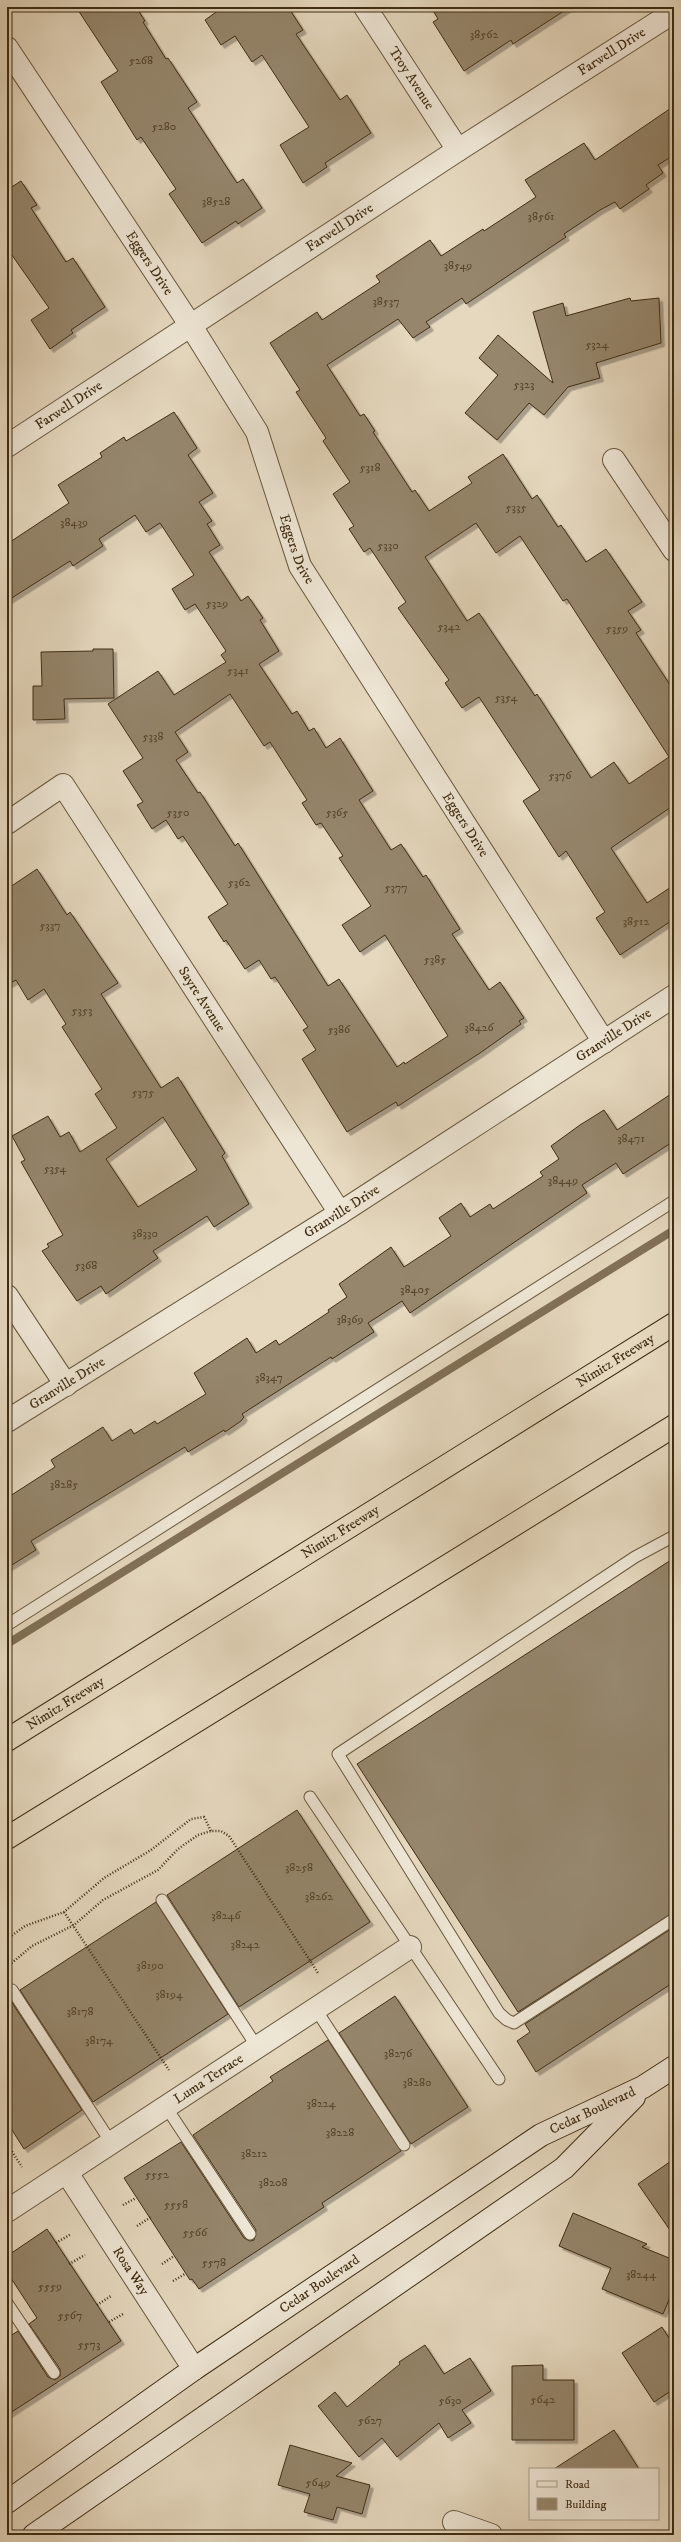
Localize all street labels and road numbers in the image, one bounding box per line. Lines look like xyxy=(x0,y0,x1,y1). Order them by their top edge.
street label: Farwell Drive xyxy=(575,23,649,80)
street label: Troy Avenue xyxy=(384,43,438,113)
street label: Farwell Drive xyxy=(303,199,377,256)
street label: Eggers Drive xyxy=(122,228,177,299)
street label: Farwell Drive xyxy=(32,377,106,434)
street label: Eggers Drive xyxy=(275,512,318,588)
street label: Eggers Drive xyxy=(438,789,493,861)
street label: Sayre Avenue xyxy=(174,963,230,1036)
street label: Granville Drive xyxy=(573,1004,655,1066)
street label: Granville Drive xyxy=(301,1181,383,1242)
street label: Nimitz Freeway xyxy=(573,1329,658,1392)
street label: Granville Drive xyxy=(26,1353,109,1414)
street label: Nimitz Freeway xyxy=(298,1501,383,1563)
street label: Nimitz Freeway xyxy=(23,1672,108,1735)
street label: Luma Terrace xyxy=(170,2049,247,2108)
street label: Cedar Boulevard xyxy=(547,2083,638,2139)
street label: Rosa Way xyxy=(108,2244,153,2299)
street label: Cedar Boulevard xyxy=(276,2251,363,2318)

